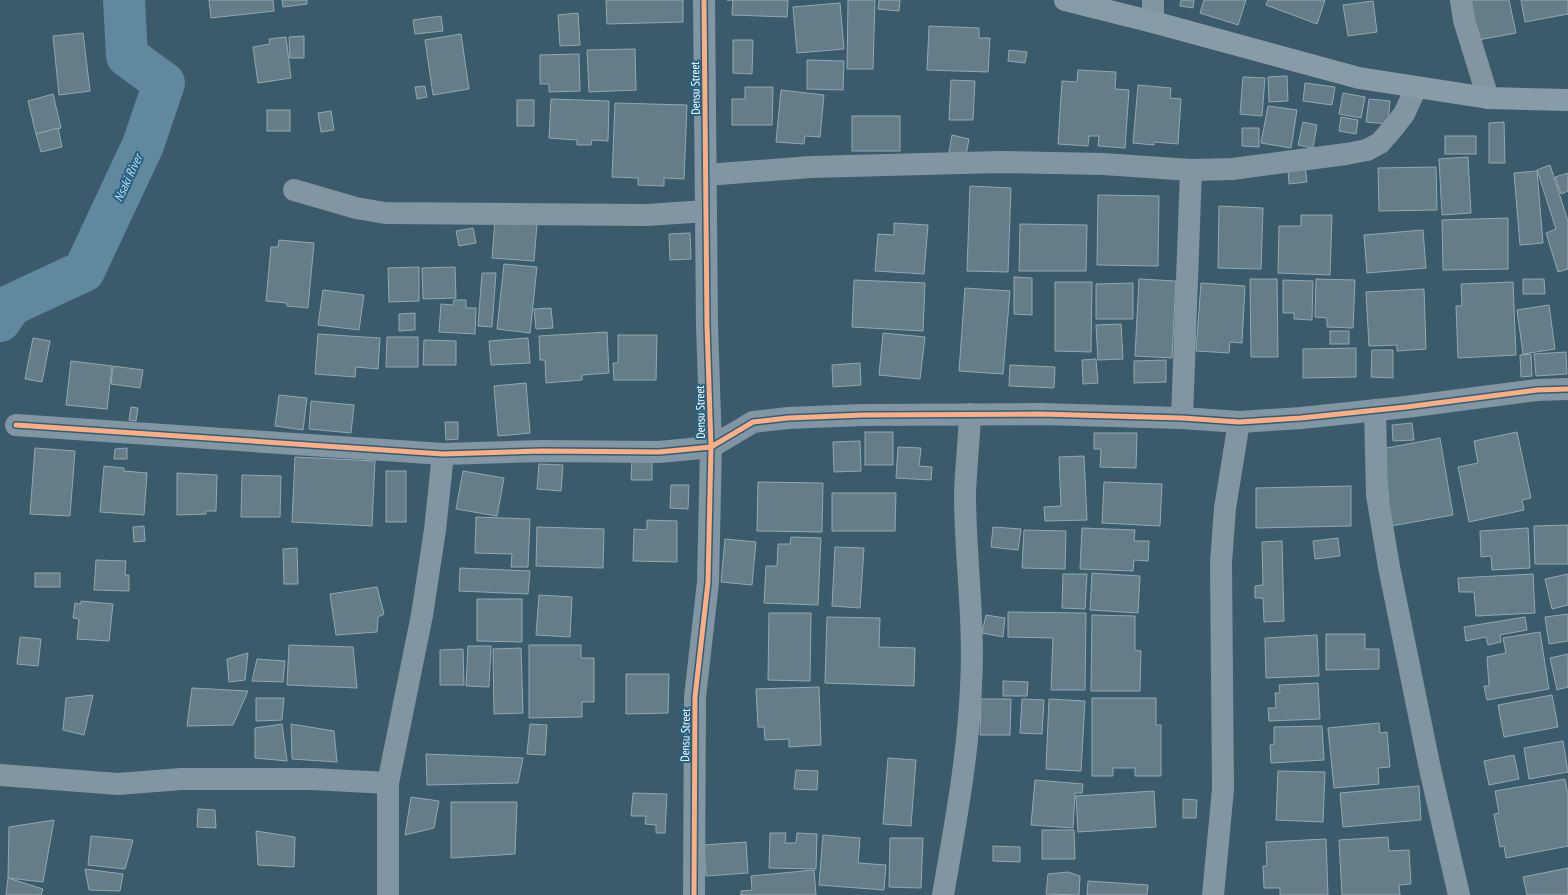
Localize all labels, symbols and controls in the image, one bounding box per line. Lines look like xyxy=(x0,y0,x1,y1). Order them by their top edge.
street label: Densu Street xyxy=(687,61,703,115)
water label: Nsaki River xyxy=(110,149,147,204)
street label: Densu Street xyxy=(692,385,708,439)
street label: Densu Street xyxy=(677,708,693,762)

